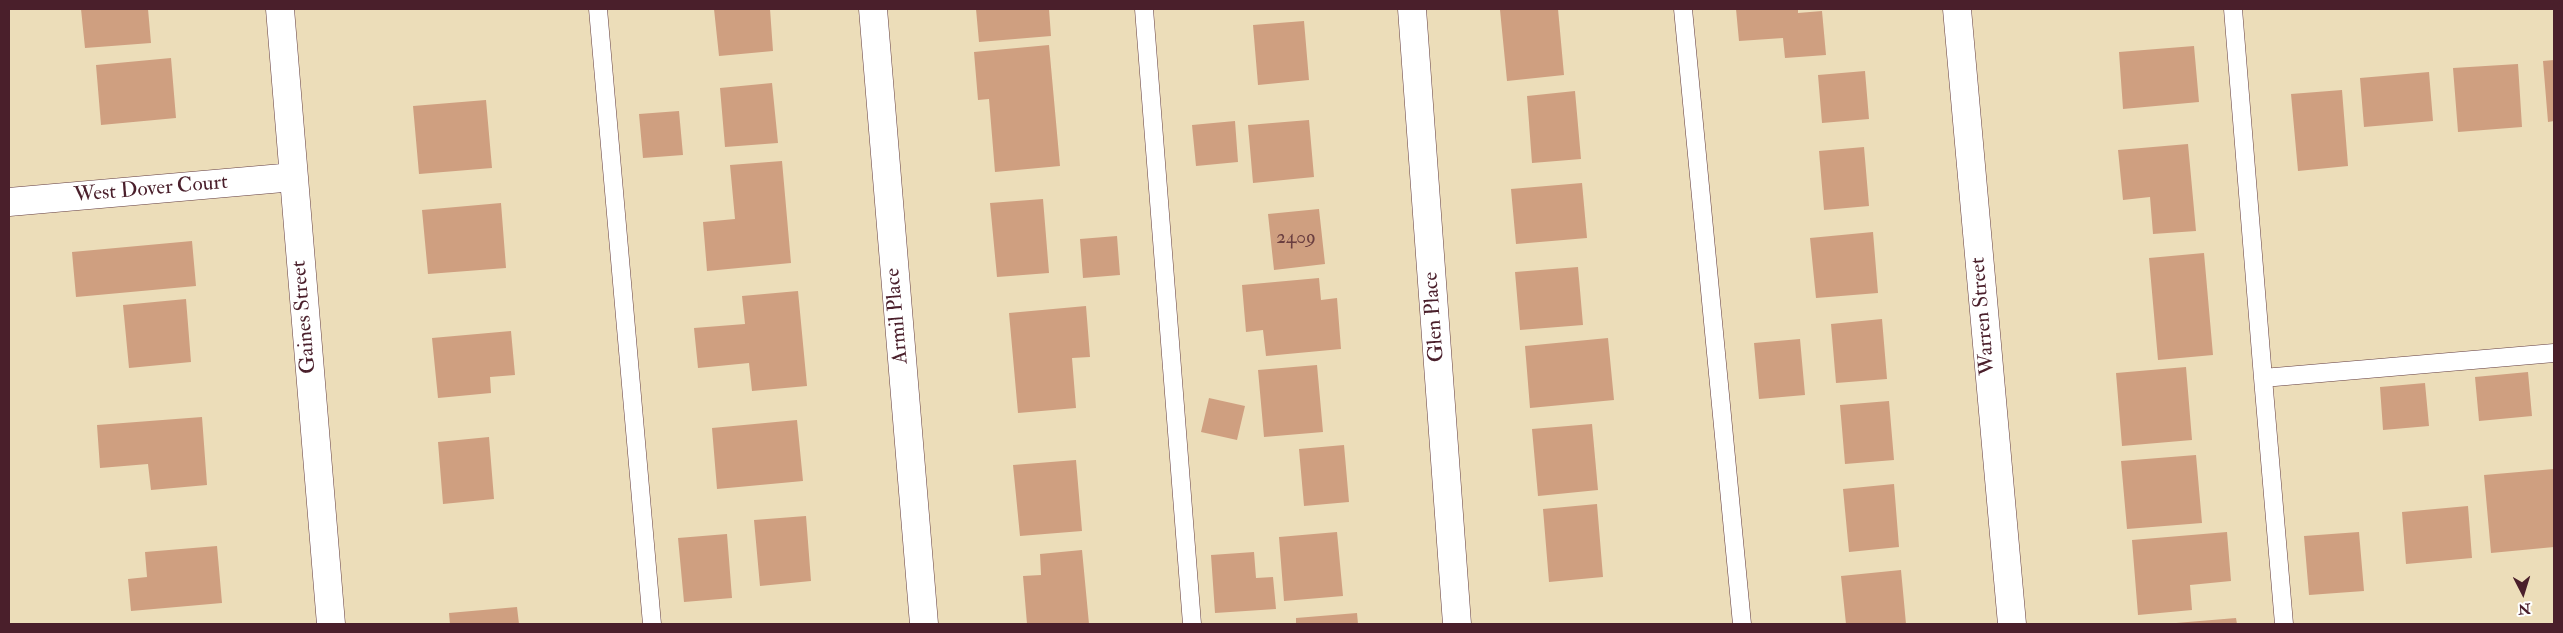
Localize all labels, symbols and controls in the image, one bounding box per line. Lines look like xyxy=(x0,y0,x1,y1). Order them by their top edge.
street label: West Dover Court xyxy=(73,171,229,209)
house number: 2409 xyxy=(1276,228,1316,250)
street label: Warren Street xyxy=(1966,256,2002,376)
street label: Gaines Street xyxy=(287,259,323,375)
street label: Armil Place xyxy=(881,267,915,365)
street label: Glen Place xyxy=(1419,271,1451,363)
north arrow xyxy=(2498,568,2548,618)
text: N xyxy=(2517,599,2531,617)

